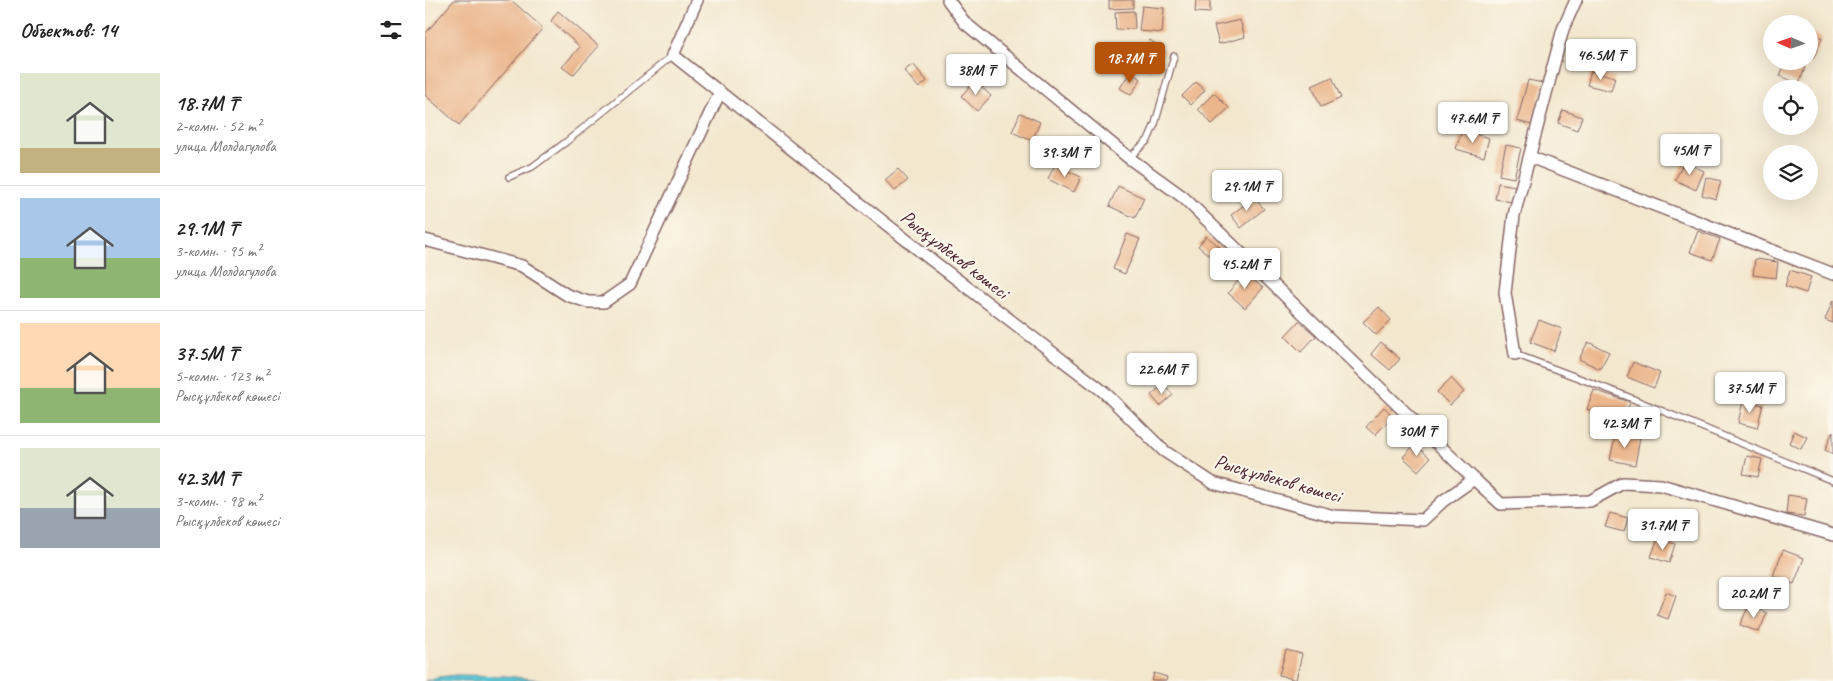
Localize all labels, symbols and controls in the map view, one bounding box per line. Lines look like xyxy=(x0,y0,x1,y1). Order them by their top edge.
north arrow xyxy=(1763,15,1817,70)
map controls xyxy=(1763,15,1818,200)
icon: filters xyxy=(377,16,405,44)
text: Объектов: 14 xyxy=(20,17,117,43)
pin: 46.5M ₸ xyxy=(1555,38,1647,81)
pin: 18.7M ₸ xyxy=(1084,42,1176,84)
text: 46.5M ₸ xyxy=(1577,45,1625,65)
text: 18.7M ₸ xyxy=(1106,48,1154,68)
pin: 38M ₸ xyxy=(941,54,1011,96)
text: 38M ₸ xyxy=(957,60,995,80)
button: locate xyxy=(1763,80,1818,135)
text: 18.7M ₸ xyxy=(175,90,238,116)
icon: home xyxy=(60,93,120,153)
pin: 47.6M ₸ xyxy=(1427,102,1519,144)
text: 47.6M ₸ xyxy=(1449,108,1497,128)
text: 2-комн. · 52 m² xyxy=(175,116,261,136)
pin: 45M ₸ xyxy=(1655,134,1725,176)
text: улица Молдагулова xyxy=(175,136,276,156)
pin: 39.3M ₸ xyxy=(1019,136,1111,178)
text: 45M ₸ xyxy=(1671,140,1709,160)
text: 39.3M ₸ xyxy=(1041,142,1089,162)
button: layers xyxy=(1763,145,1818,200)
pin: 29.1M ₸ xyxy=(1201,170,1293,212)
text: 29.1M ₸ xyxy=(1223,176,1271,196)
street label: Рысқұлбеков көшесі xyxy=(896,204,1016,306)
text: 29.1M ₸ xyxy=(175,215,238,241)
icon: home xyxy=(60,218,120,278)
text: 3-комн. · 95 m² xyxy=(175,241,261,261)
pin: 45.2M ₸ xyxy=(1199,248,1291,290)
text: 45.2M ₸ xyxy=(1221,254,1269,274)
text: улица Молдагулова xyxy=(175,261,276,281)
text: 37.5M ₸ xyxy=(175,340,238,366)
icon: home xyxy=(60,343,120,403)
pin: 22.6M ₸ xyxy=(1116,352,1208,395)
text: 22.6M ₸ xyxy=(1138,359,1186,379)
text: 5-комн. · 123 m² xyxy=(175,366,268,386)
pin: 37.5M ₸ xyxy=(1704,372,1796,414)
text: 37.5M ₸ xyxy=(1726,378,1774,398)
text: Рысқұлбеков көшесі xyxy=(175,386,279,406)
pin: 42.3M ₸ xyxy=(1579,406,1671,449)
text: 42.3M ₸ xyxy=(1601,413,1649,433)
pin: 30M ₸ xyxy=(1382,414,1452,457)
text: 30M ₸ xyxy=(1398,421,1436,441)
street label: Рысқұлбеков көшесі xyxy=(1212,448,1346,509)
text: 42.3M ₸ xyxy=(175,465,238,491)
icon: home xyxy=(60,468,120,528)
text: 3-комн. · 98 m² xyxy=(175,491,261,511)
pin: 31.7M ₸ xyxy=(1617,508,1709,551)
text: Рысқұлбеков көшесі xyxy=(175,511,279,531)
text: 31.7M ₸ xyxy=(1639,515,1687,535)
pin: 20.2M ₸ xyxy=(1708,576,1800,619)
text: 20.2M ₸ xyxy=(1730,583,1778,603)

